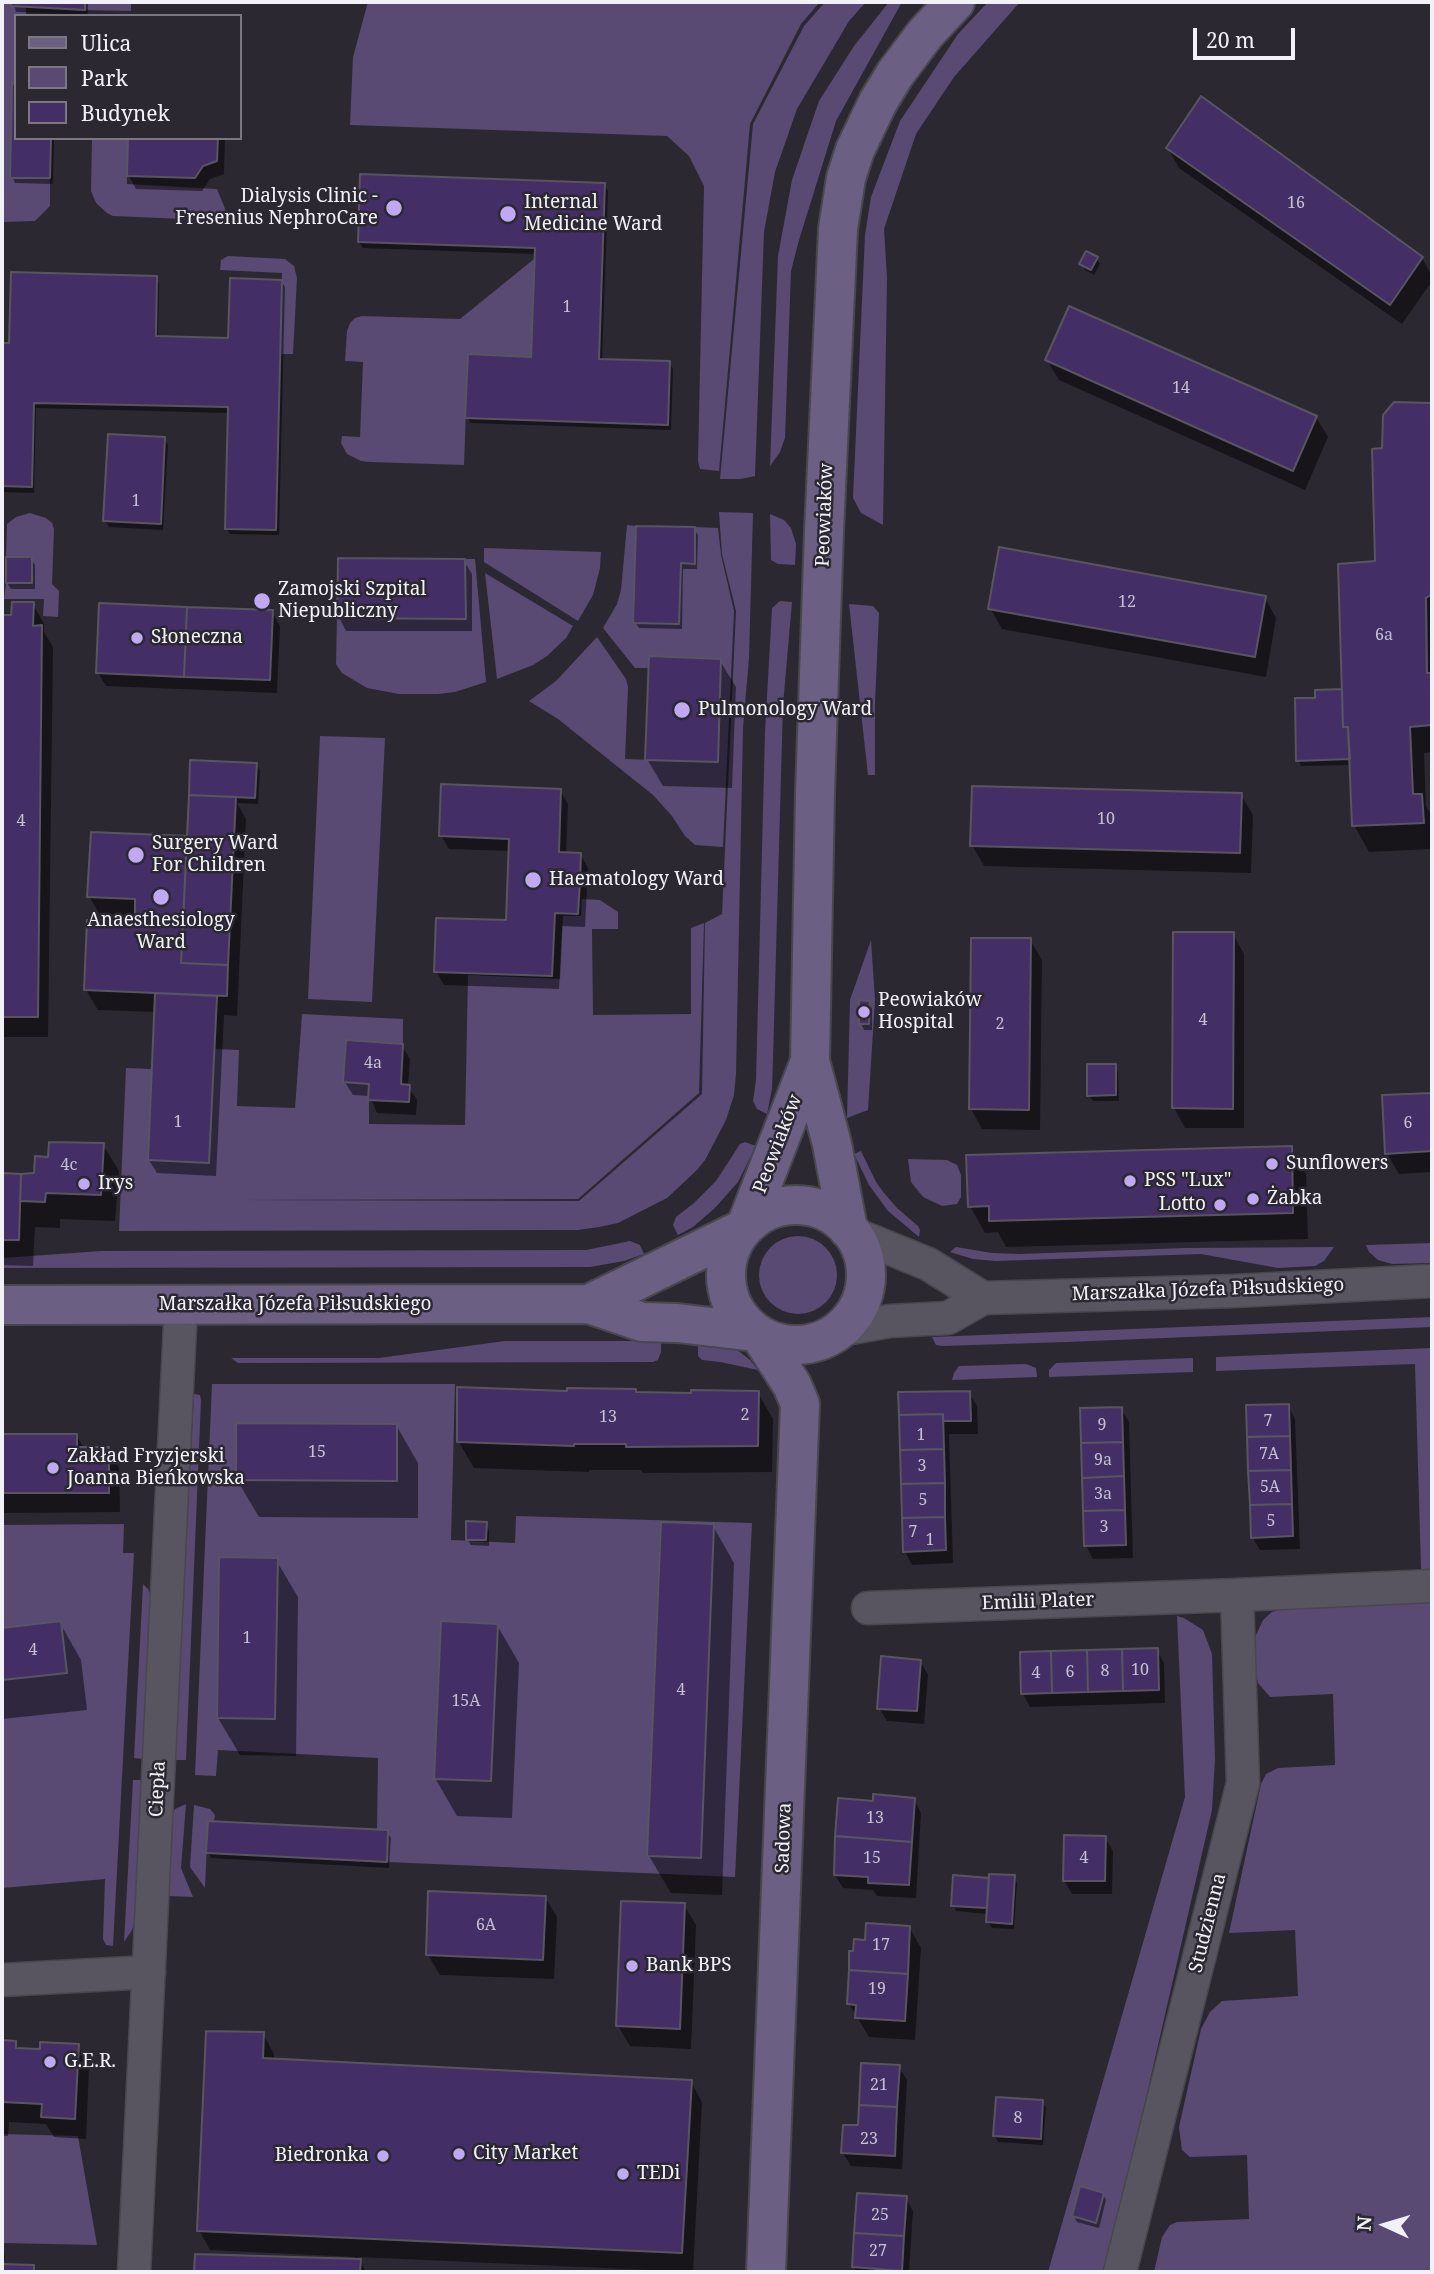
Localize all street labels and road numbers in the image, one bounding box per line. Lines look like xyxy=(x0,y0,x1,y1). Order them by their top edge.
street label: Peowiaków xyxy=(812,463,838,567)
street label: Peowiaków xyxy=(749,1091,807,1197)
street label: Marszałka Józefa Piłsudskiego xyxy=(1071,1274,1345,1306)
street label: Marszałka Józefa Piłsudskiego xyxy=(159,1294,431,1316)
street label: Emilii Plater xyxy=(981,1589,1095,1615)
street label: Ciepła xyxy=(145,1760,171,1818)
street label: Sadowa xyxy=(771,1802,797,1874)
street label: Studzienna xyxy=(1185,1871,1231,1975)

